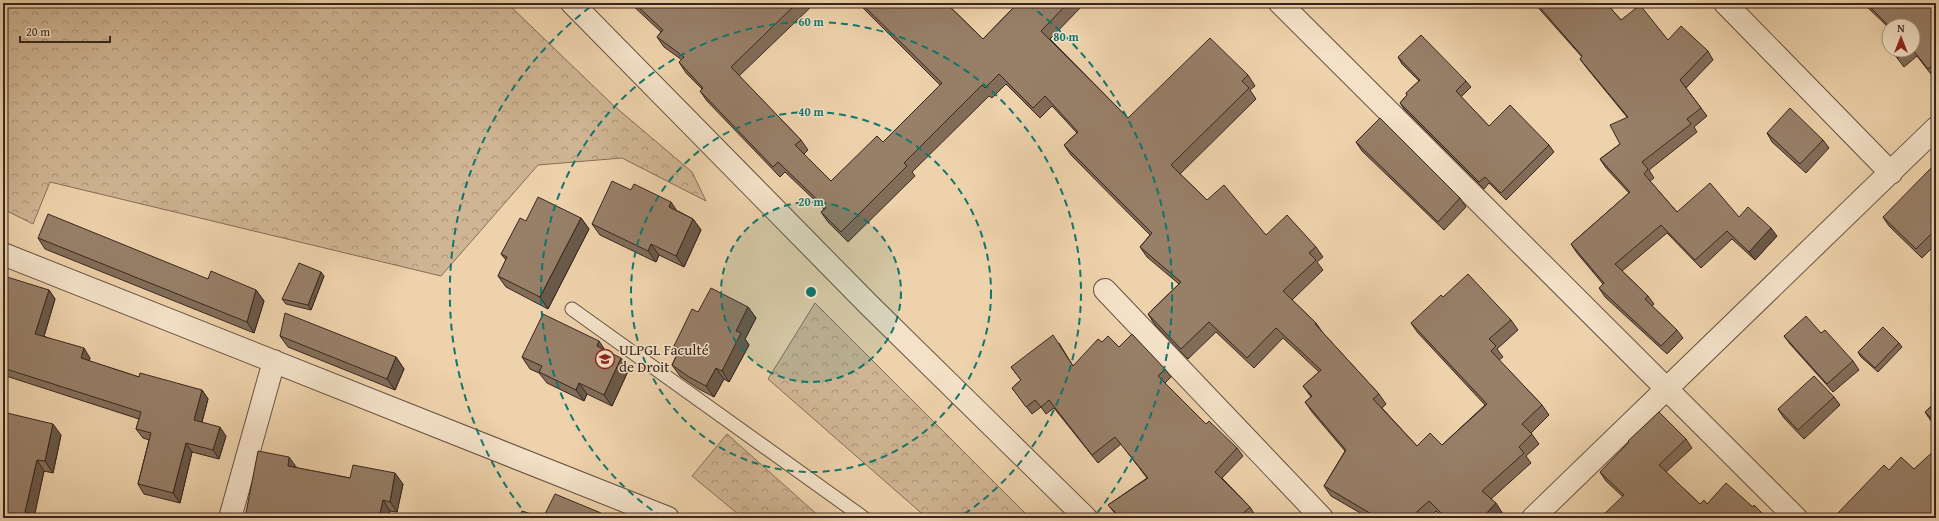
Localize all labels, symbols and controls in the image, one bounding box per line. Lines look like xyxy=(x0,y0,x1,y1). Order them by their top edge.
text: 60 m xyxy=(798,13,824,30)
scale bar xyxy=(20,18,110,44)
north arrow xyxy=(1881,18,1921,58)
text: N xyxy=(1897,20,1905,36)
text: 20 m xyxy=(26,23,50,40)
text: 80 m xyxy=(1053,28,1079,45)
text: 40 m xyxy=(798,103,824,120)
text: 20 m xyxy=(798,193,824,210)
centre of rings xyxy=(804,285,818,299)
place label: ULPGL Faculté de Droit xyxy=(619,339,709,377)
school or university icon: ULPGL Faculté de Droit xyxy=(594,348,616,370)

